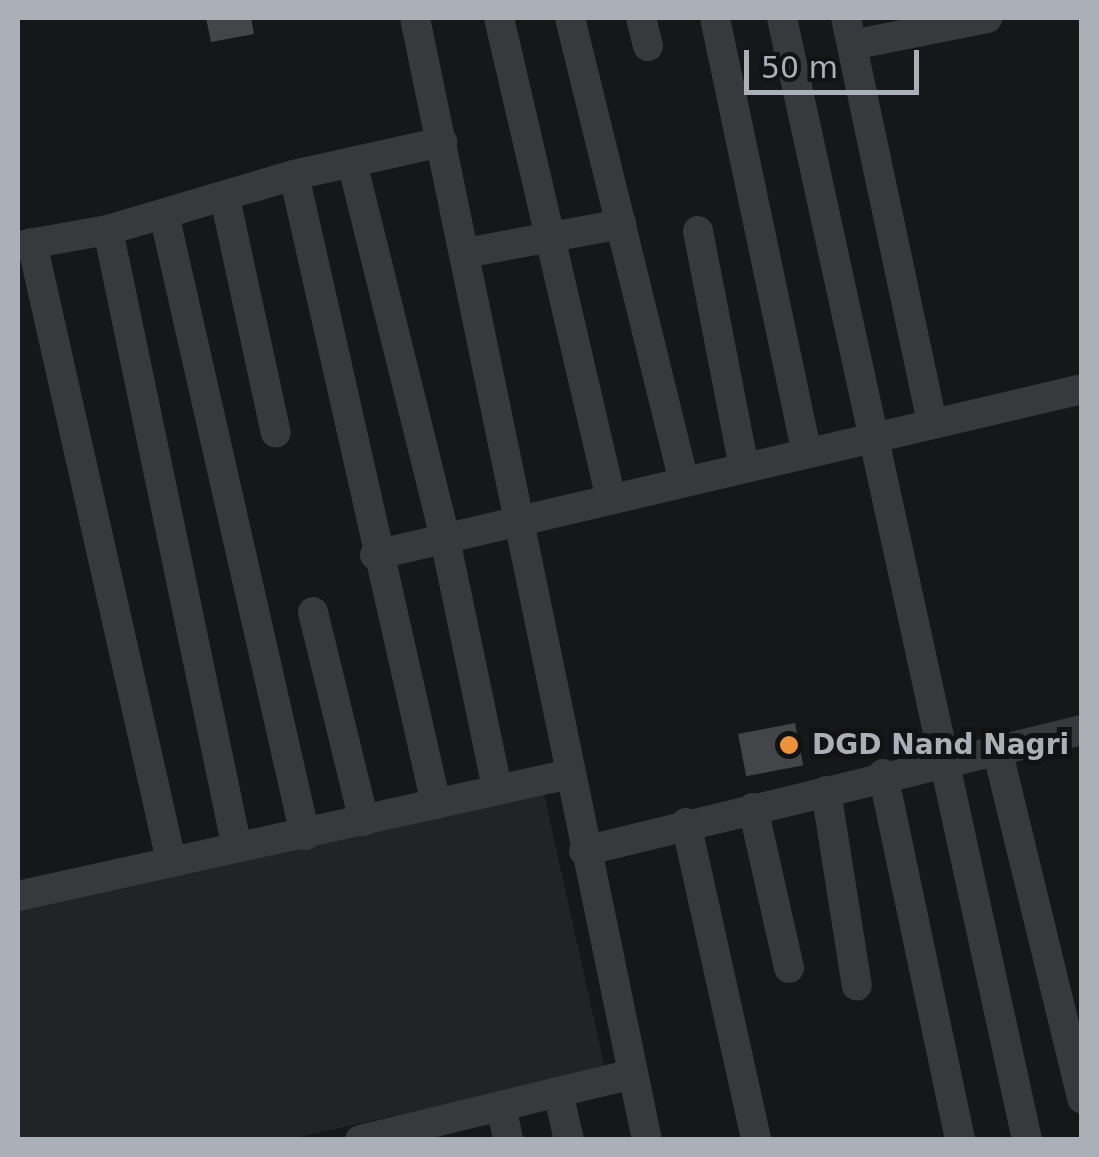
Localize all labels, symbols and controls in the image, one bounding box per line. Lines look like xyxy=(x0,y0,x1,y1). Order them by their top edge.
scale bar xyxy=(749,30,924,92)
text: 50 m xyxy=(761,50,838,85)
place label: DGD Nand Nagri xyxy=(812,728,1069,762)
marker: DGD Nand Nagri xyxy=(776,732,802,758)

